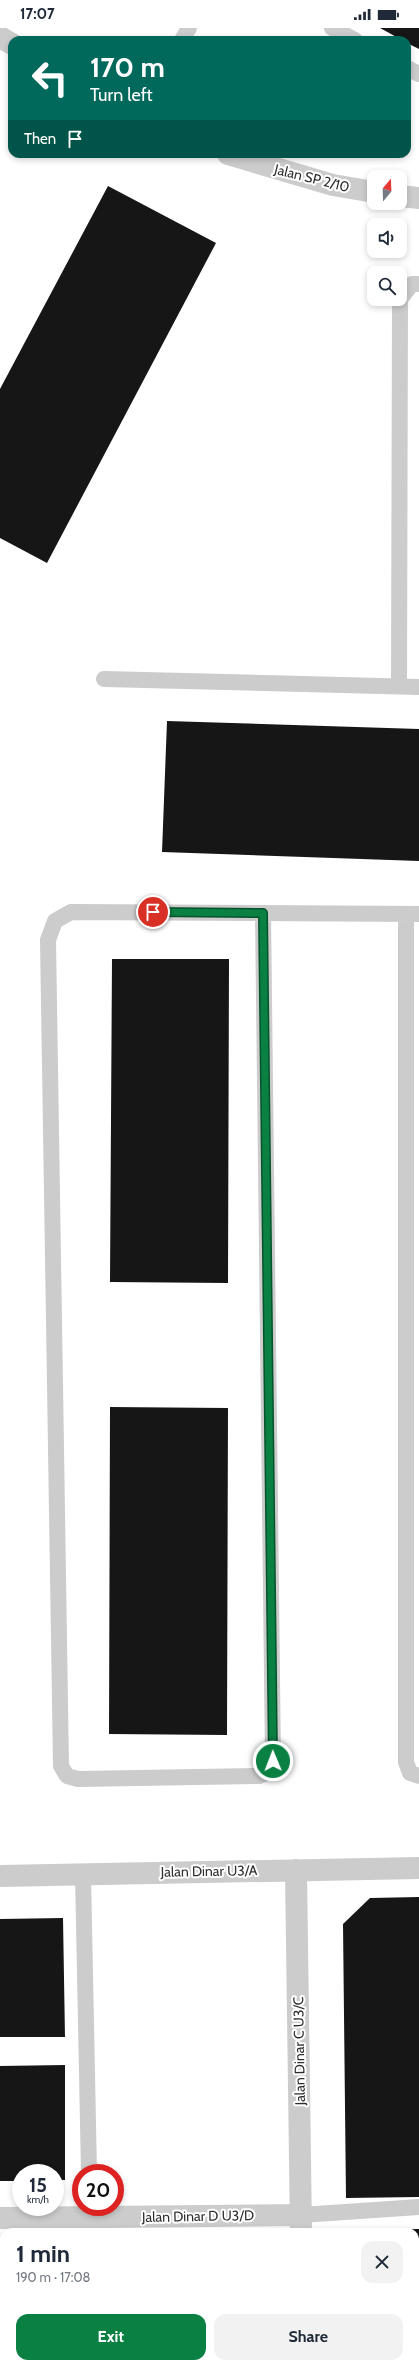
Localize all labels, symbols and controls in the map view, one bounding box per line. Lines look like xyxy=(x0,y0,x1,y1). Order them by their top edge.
text: 17:07 xyxy=(20,5,55,23)
text: 170 m xyxy=(90,50,165,84)
icon: left xyxy=(24,52,76,104)
text: Turn left xyxy=(90,84,153,106)
icon: arrive xyxy=(64,128,86,150)
text: Then xyxy=(24,130,56,148)
street label: Jalan SP 2/10 xyxy=(272,160,352,196)
north arrow xyxy=(367,170,407,210)
map controls xyxy=(367,170,407,306)
button: sound xyxy=(367,218,407,258)
button: search xyxy=(367,266,407,306)
pin xyxy=(136,895,170,929)
icon: arrive xyxy=(142,901,164,923)
position arrow xyxy=(252,1740,294,1782)
street label: Jalan Dinar U3/A xyxy=(160,1861,258,1881)
street label: Jalan Dinar C U3/C xyxy=(289,1996,309,2107)
speed limit sign: 20 xyxy=(72,2164,124,2216)
text: 15 xyxy=(29,2173,47,2197)
text: km/h xyxy=(27,2193,49,2206)
street label: Jalan Dinar D U3/D xyxy=(141,2206,254,2226)
text: 1 min xyxy=(16,2239,70,2268)
button: close xyxy=(361,2241,403,2283)
text: 190 m · 17:08 xyxy=(16,2269,90,2285)
button: Exit xyxy=(16,2314,206,2360)
button: Share xyxy=(214,2314,403,2360)

